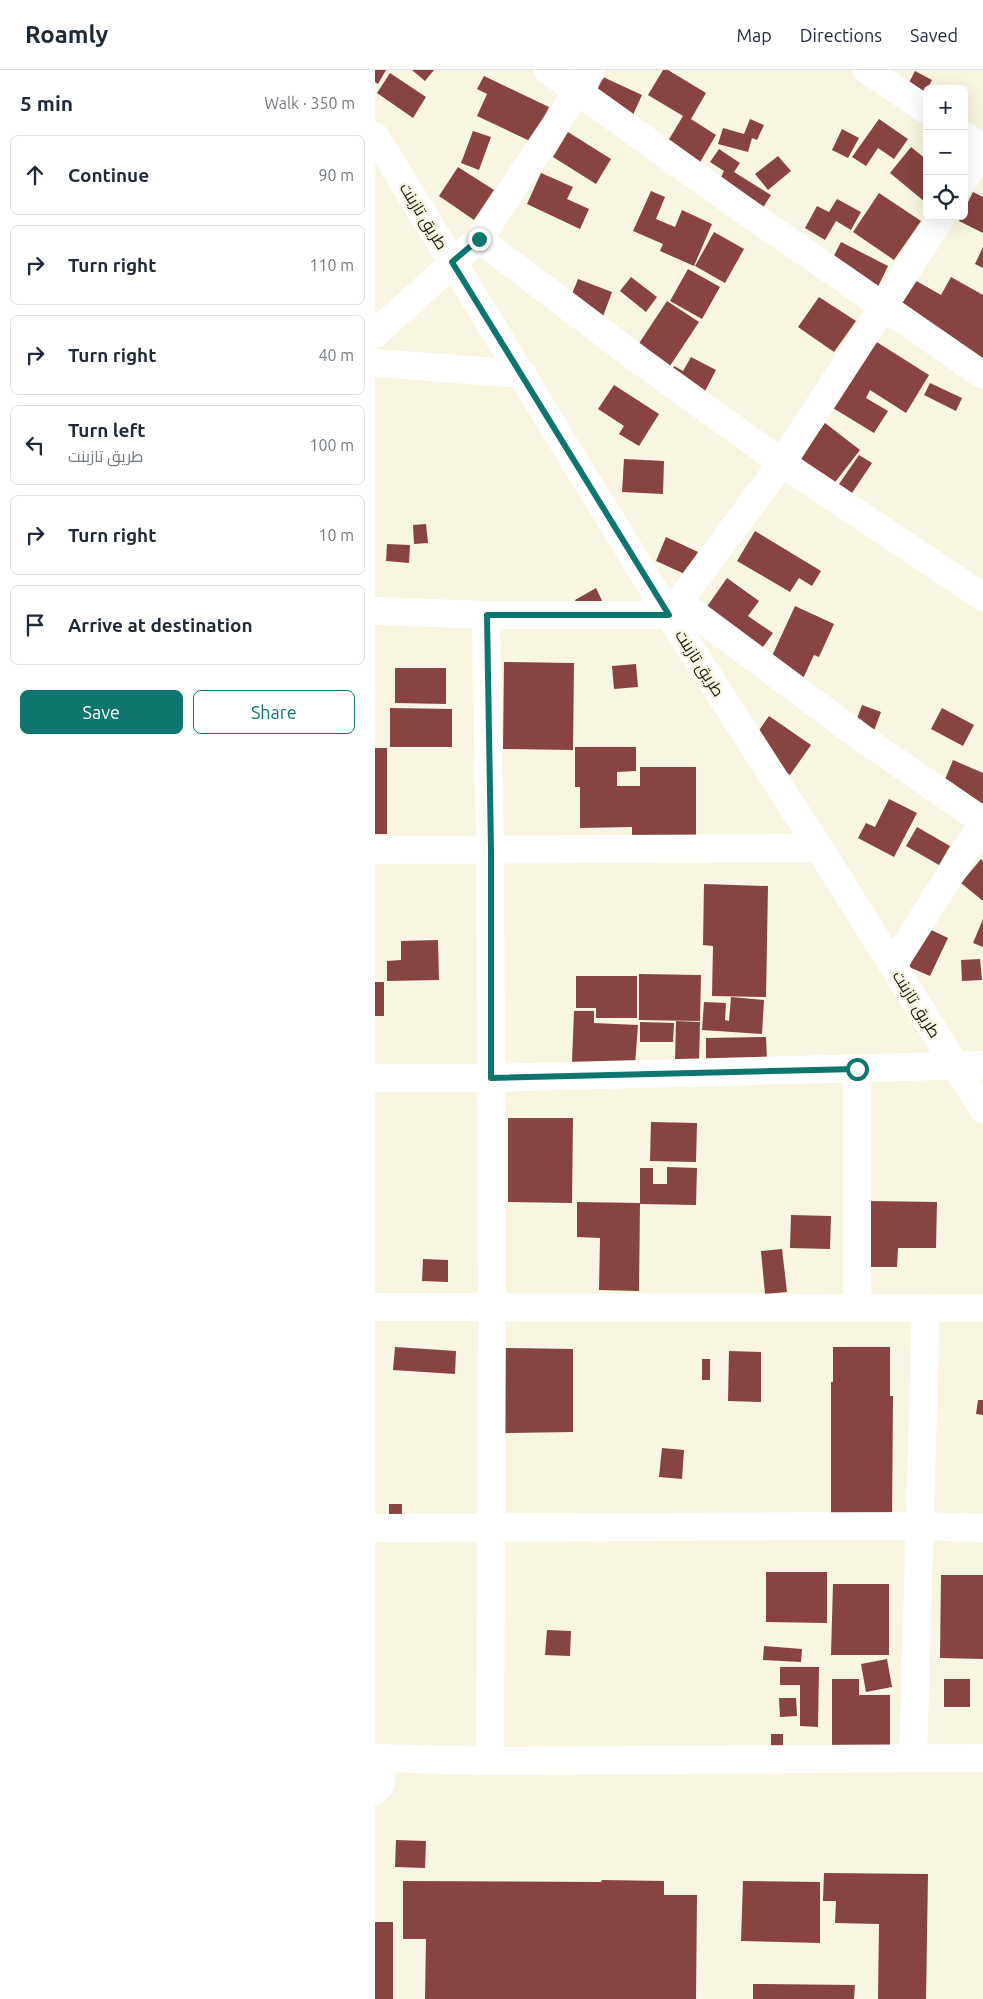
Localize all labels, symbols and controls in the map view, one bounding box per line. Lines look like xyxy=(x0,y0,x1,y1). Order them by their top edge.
text: Roamly xyxy=(25,21,108,48)
text: Map xyxy=(736,25,772,45)
text: Directions xyxy=(800,25,882,45)
text: Saved xyxy=(910,25,958,45)
map controls xyxy=(923,85,968,220)
button: + xyxy=(923,85,968,130)
text: 5 min xyxy=(20,91,73,115)
text: Walk · 350 m xyxy=(264,94,355,112)
button: − xyxy=(923,130,968,175)
icon: ahead xyxy=(21,161,49,189)
text: Continue xyxy=(68,164,149,186)
text: 90 m xyxy=(318,166,354,184)
button: locate xyxy=(923,175,968,220)
street label: طريق تازبنت xyxy=(395,179,452,254)
route end xyxy=(468,228,491,251)
icon: right xyxy=(21,251,49,279)
text: Turn right xyxy=(68,254,156,276)
text: 110 m xyxy=(309,256,354,274)
icon: right xyxy=(21,341,49,369)
text: Turn right xyxy=(68,344,156,366)
text: 40 m xyxy=(318,346,354,364)
text: Turn left xyxy=(68,419,146,441)
icon: left xyxy=(21,431,49,459)
text: 100 m xyxy=(309,436,354,454)
text: طريق تازبنت xyxy=(68,447,143,465)
icon: right xyxy=(21,521,49,549)
text: Turn right xyxy=(68,524,156,546)
text: 10 m xyxy=(318,526,354,544)
icon: arrive xyxy=(21,611,49,639)
text: Arrive at destination xyxy=(68,614,253,636)
street label: طريق تازبنت xyxy=(670,626,728,701)
button: Save xyxy=(20,690,183,734)
button: Share xyxy=(193,690,355,734)
street label: طريق تازبنت xyxy=(888,967,945,1042)
route start xyxy=(846,1058,869,1081)

